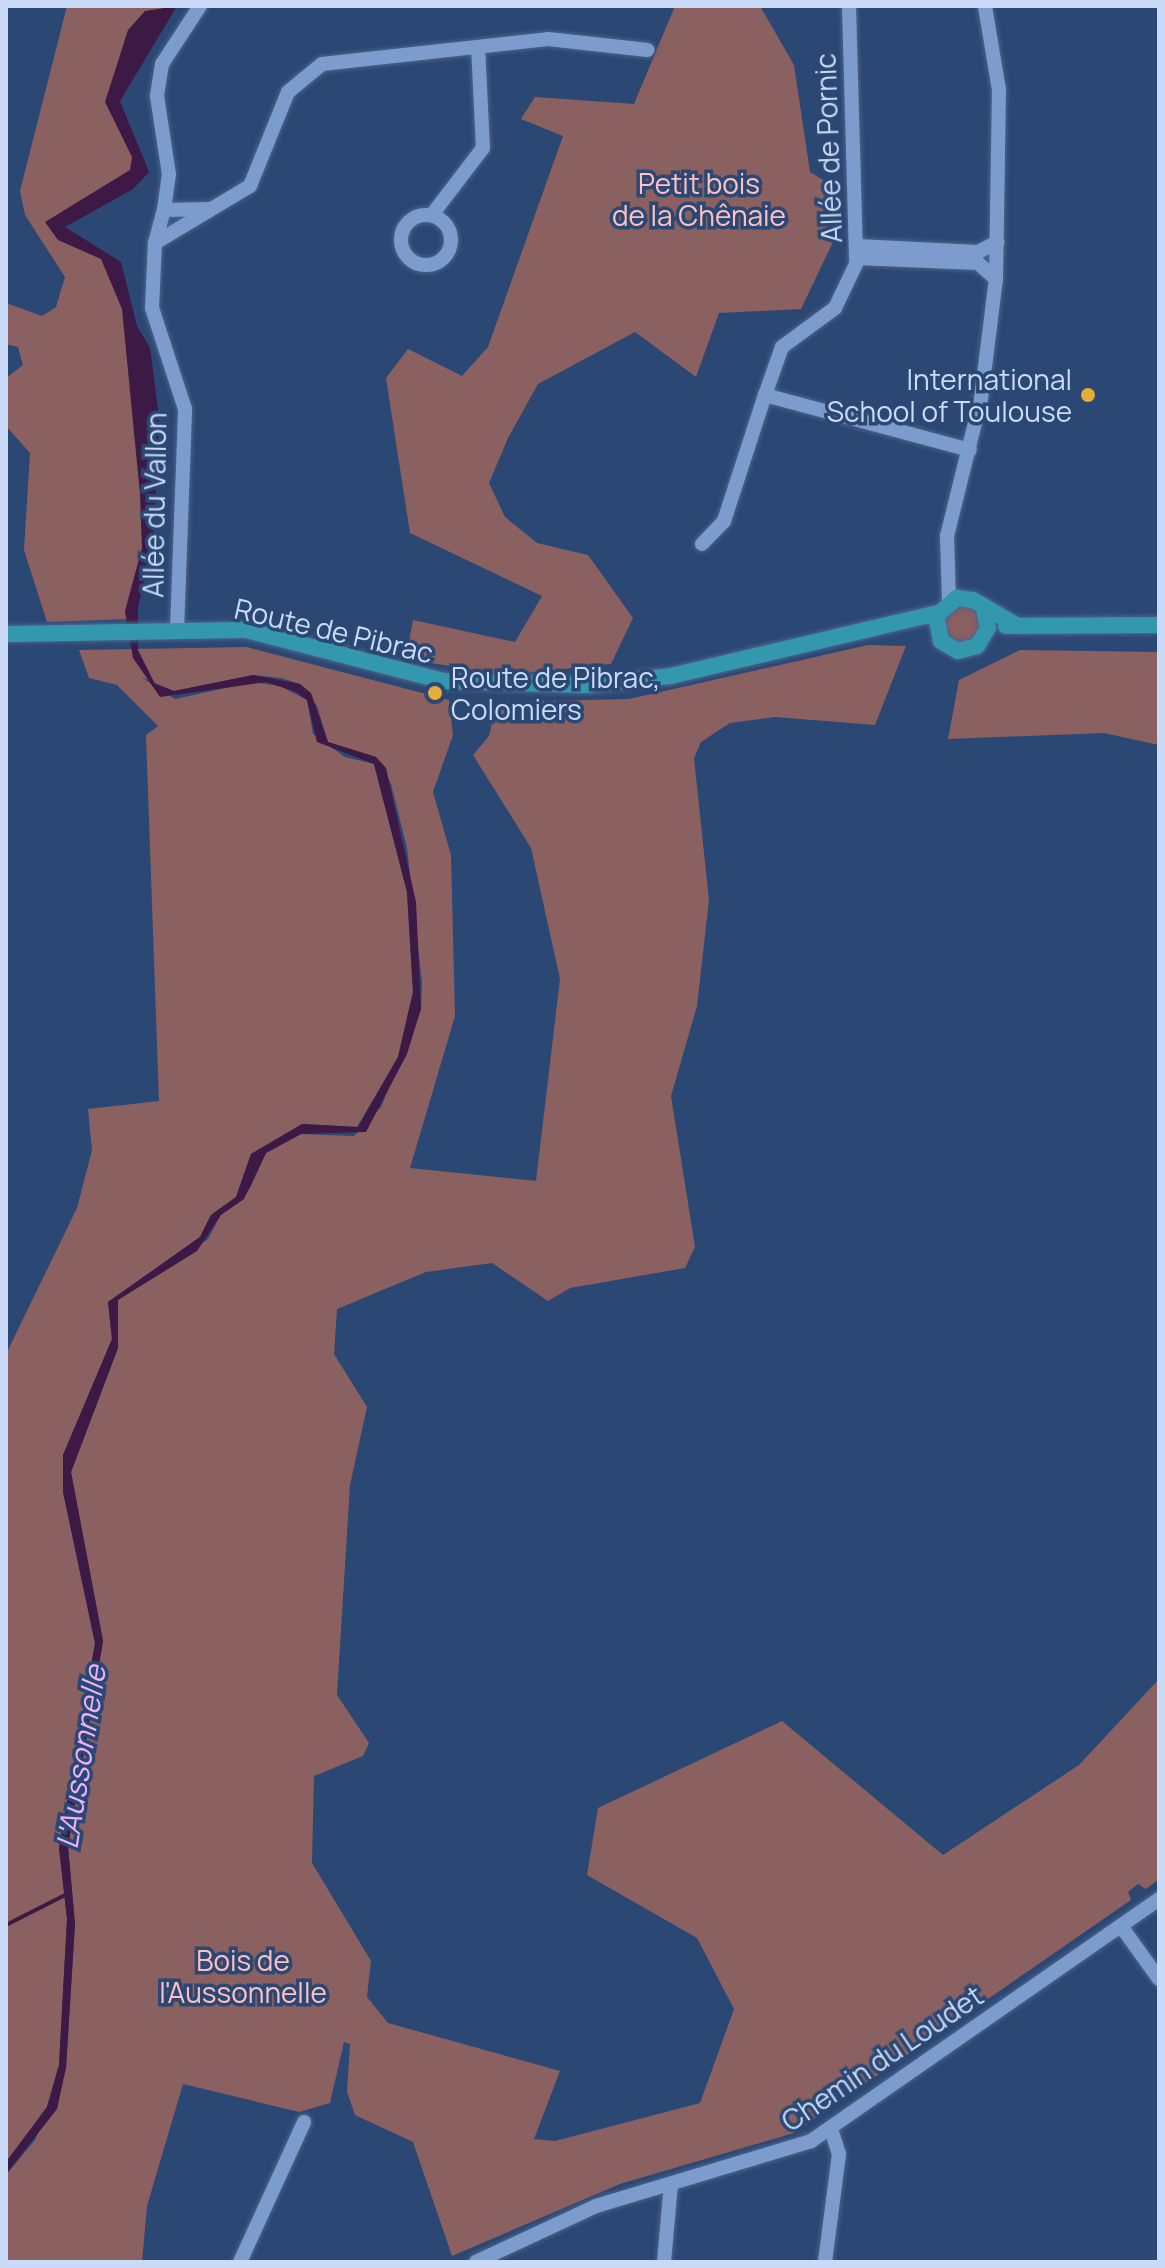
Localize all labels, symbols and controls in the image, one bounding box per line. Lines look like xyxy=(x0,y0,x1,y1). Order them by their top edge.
street label: Allée de Pornic xyxy=(808,53,848,243)
park label: Petit bois de la Chênaie xyxy=(612,166,786,232)
place label: International School of Toulouse xyxy=(827,362,1072,428)
marker: International School of Toulouse xyxy=(1079,386,1097,404)
street label: Allée du Vallon xyxy=(136,412,172,598)
street label: Route de Pibrac xyxy=(231,591,437,669)
place label: Route de Pibrac, Colomiers xyxy=(451,660,661,726)
marker: Route de Pibrac, Colomiers xyxy=(426,684,444,702)
water label: L'Aussonnelle xyxy=(49,1663,113,1851)
park label: Bois de l'Aussonnelle xyxy=(159,1943,327,2009)
street label: Chemin du Loudet xyxy=(775,1978,989,2138)

